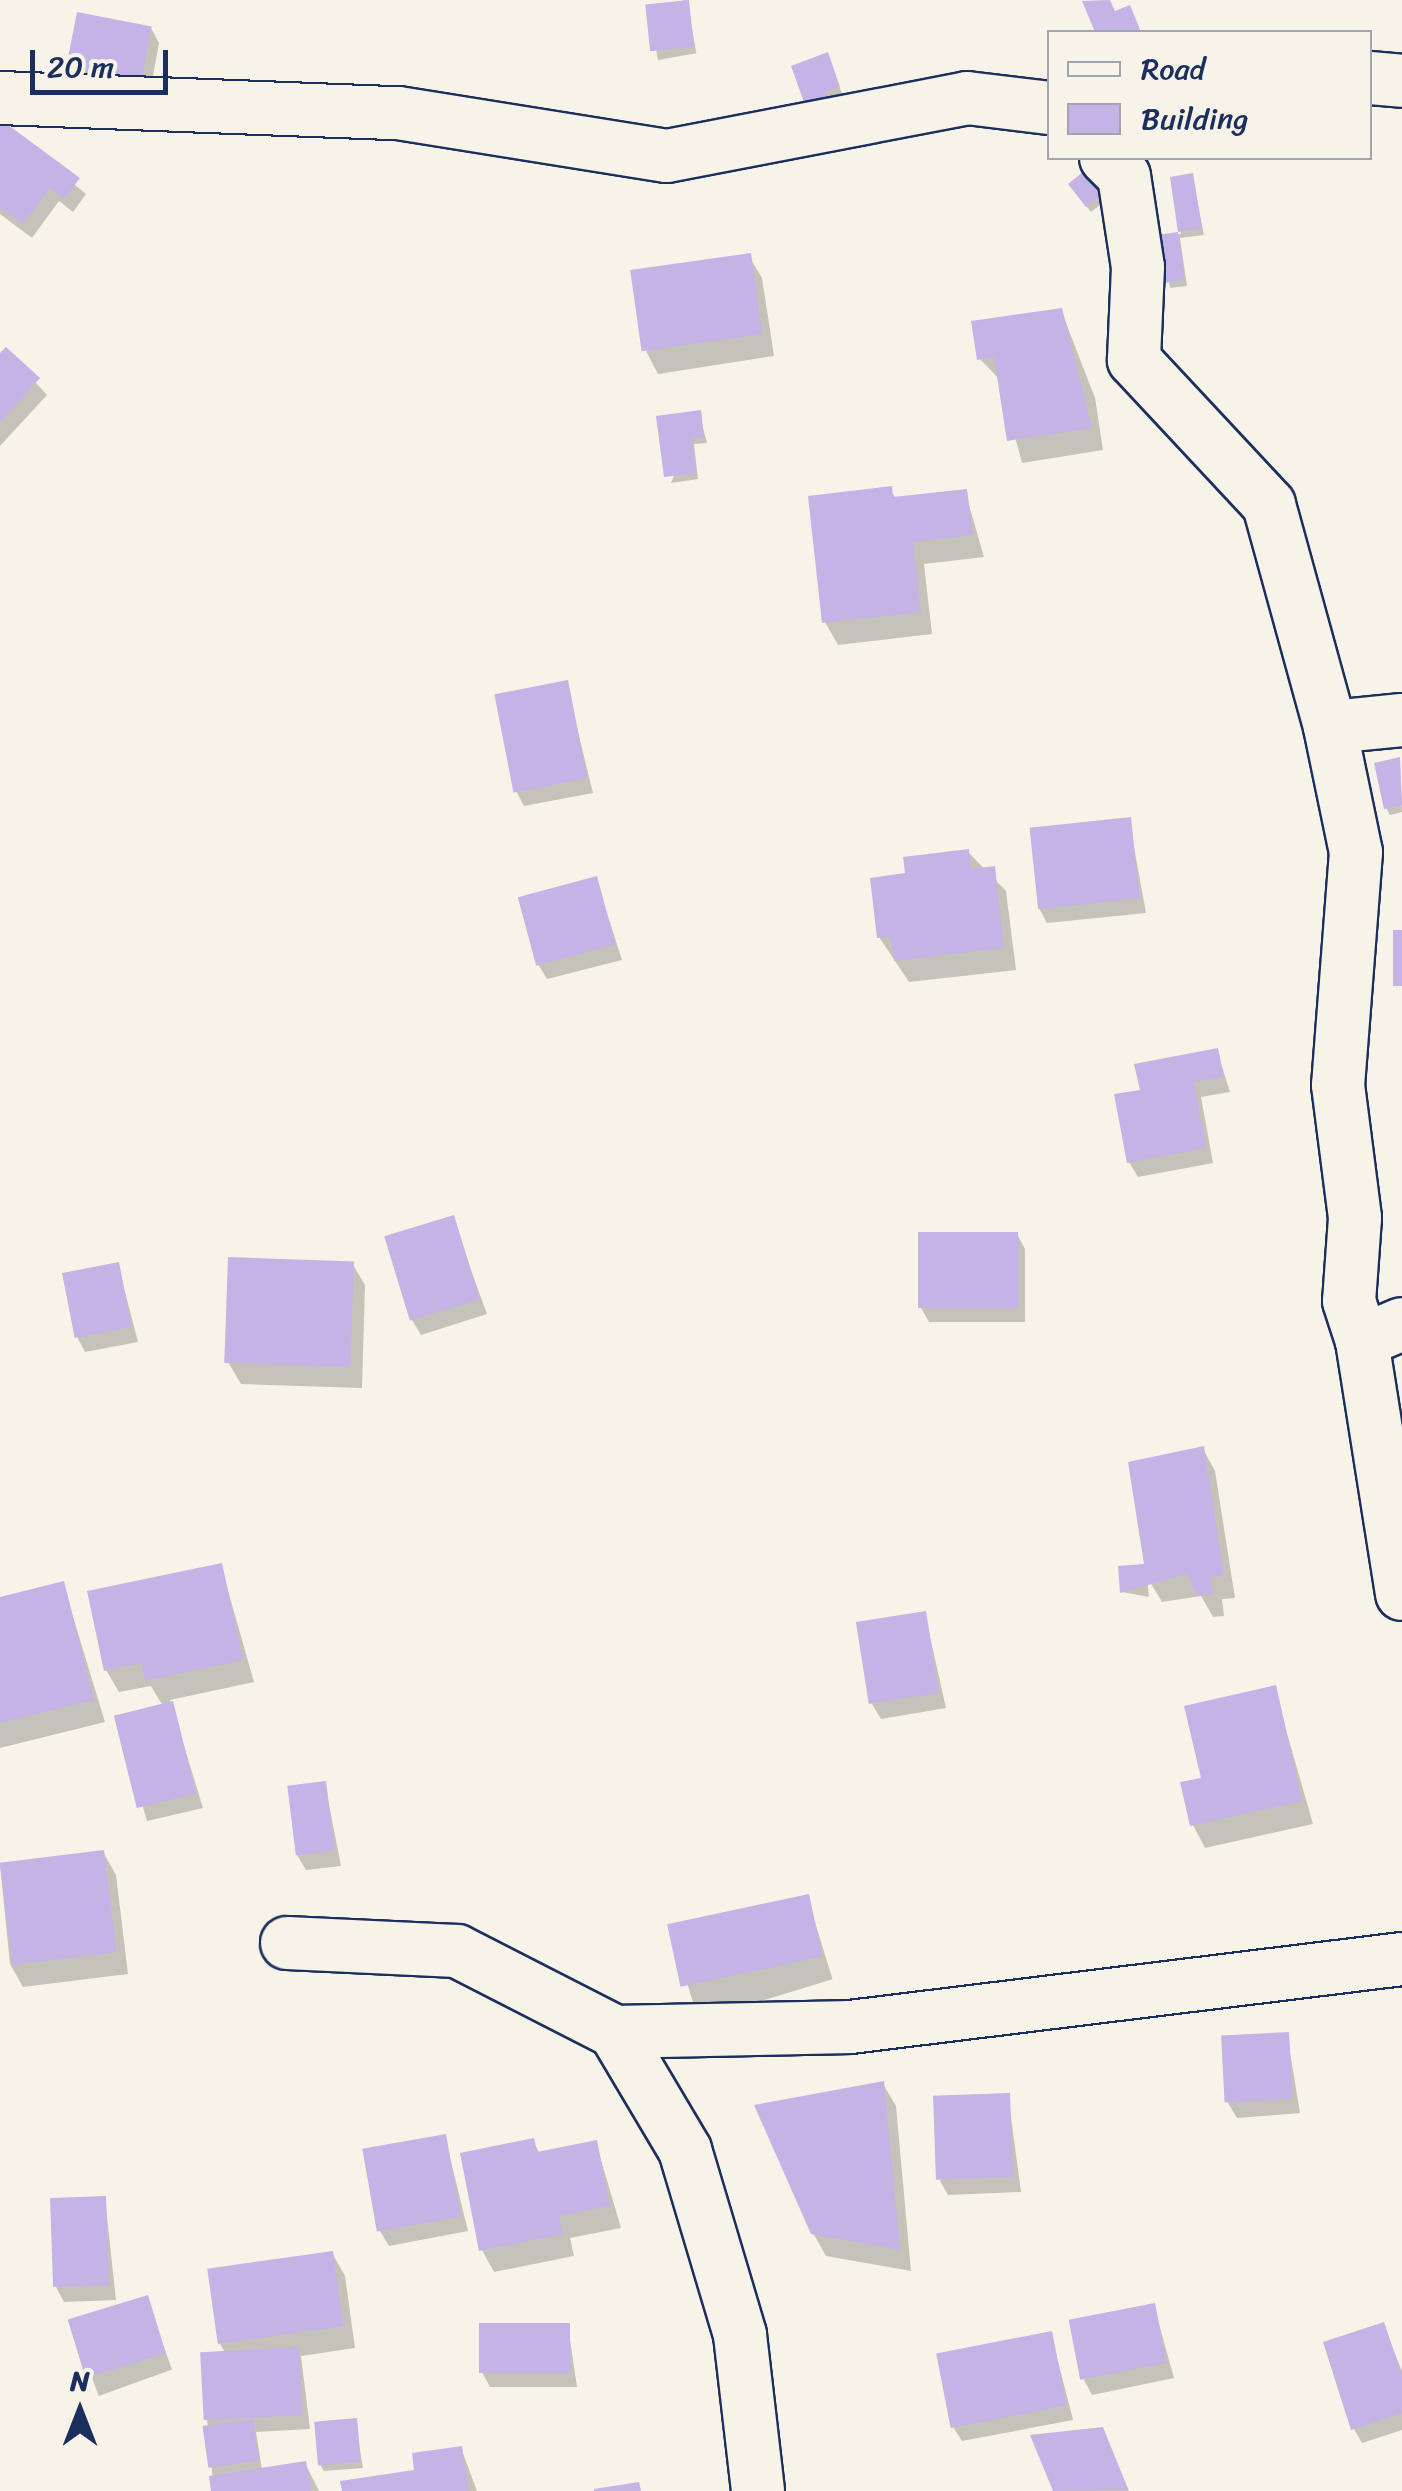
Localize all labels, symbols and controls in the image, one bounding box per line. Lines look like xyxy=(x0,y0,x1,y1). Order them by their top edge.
scale bar xyxy=(35,30,172,92)
legend xyxy=(1047,30,1372,160)
text: 20 m xyxy=(47,40,114,94)
text: Road xyxy=(1141,42,1205,96)
text: Building xyxy=(1141,92,1248,146)
text: N xyxy=(70,2356,90,2405)
north arrow xyxy=(30,2361,130,2461)

